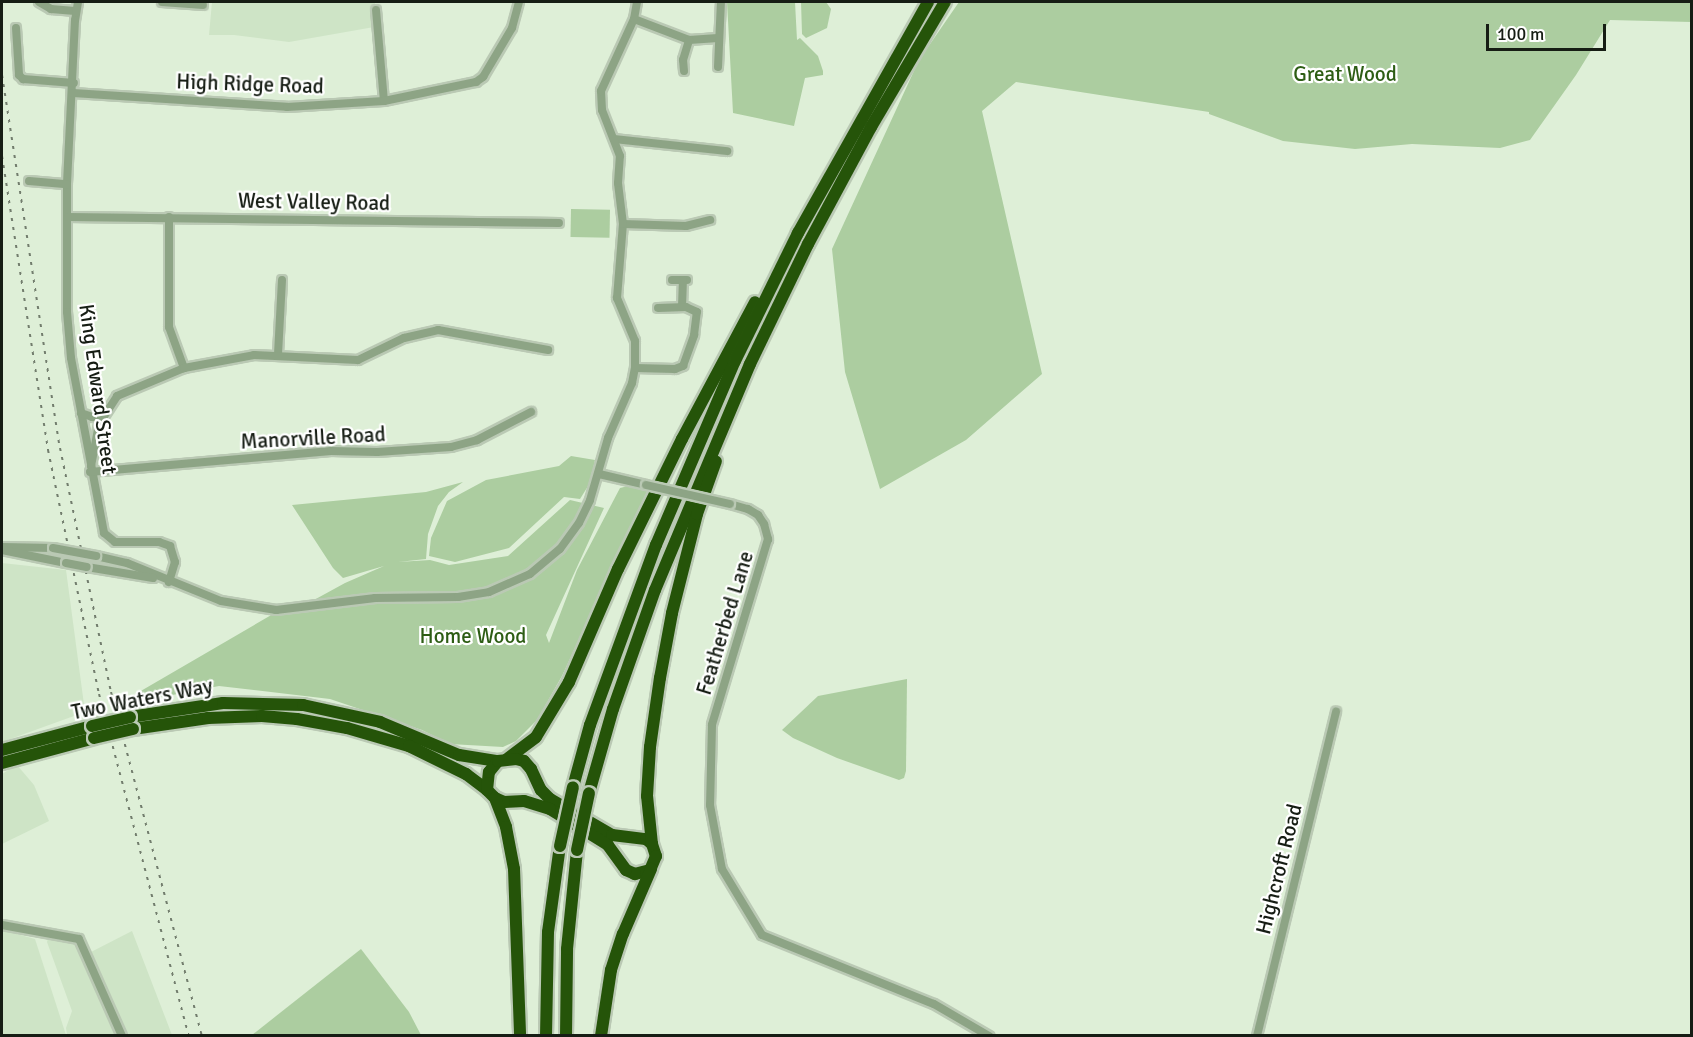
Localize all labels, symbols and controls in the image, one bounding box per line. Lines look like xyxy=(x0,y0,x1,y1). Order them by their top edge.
scale bar xyxy=(1489,12,1609,50)
text: 100 m xyxy=(1497,23,1544,45)
park label: Great Wood xyxy=(1293,61,1397,87)
street label: High Ridge Road xyxy=(176,69,324,99)
street label: West Valley Road xyxy=(238,188,390,216)
street label: King Edward Street xyxy=(74,302,122,476)
street label: Manorville Road xyxy=(240,422,386,454)
street label: Featherbed Lane xyxy=(691,548,759,698)
park label: Home Wood xyxy=(420,623,526,649)
street label: Two Waters Way xyxy=(69,673,215,725)
street label: Highcroft Road xyxy=(1251,801,1307,937)

